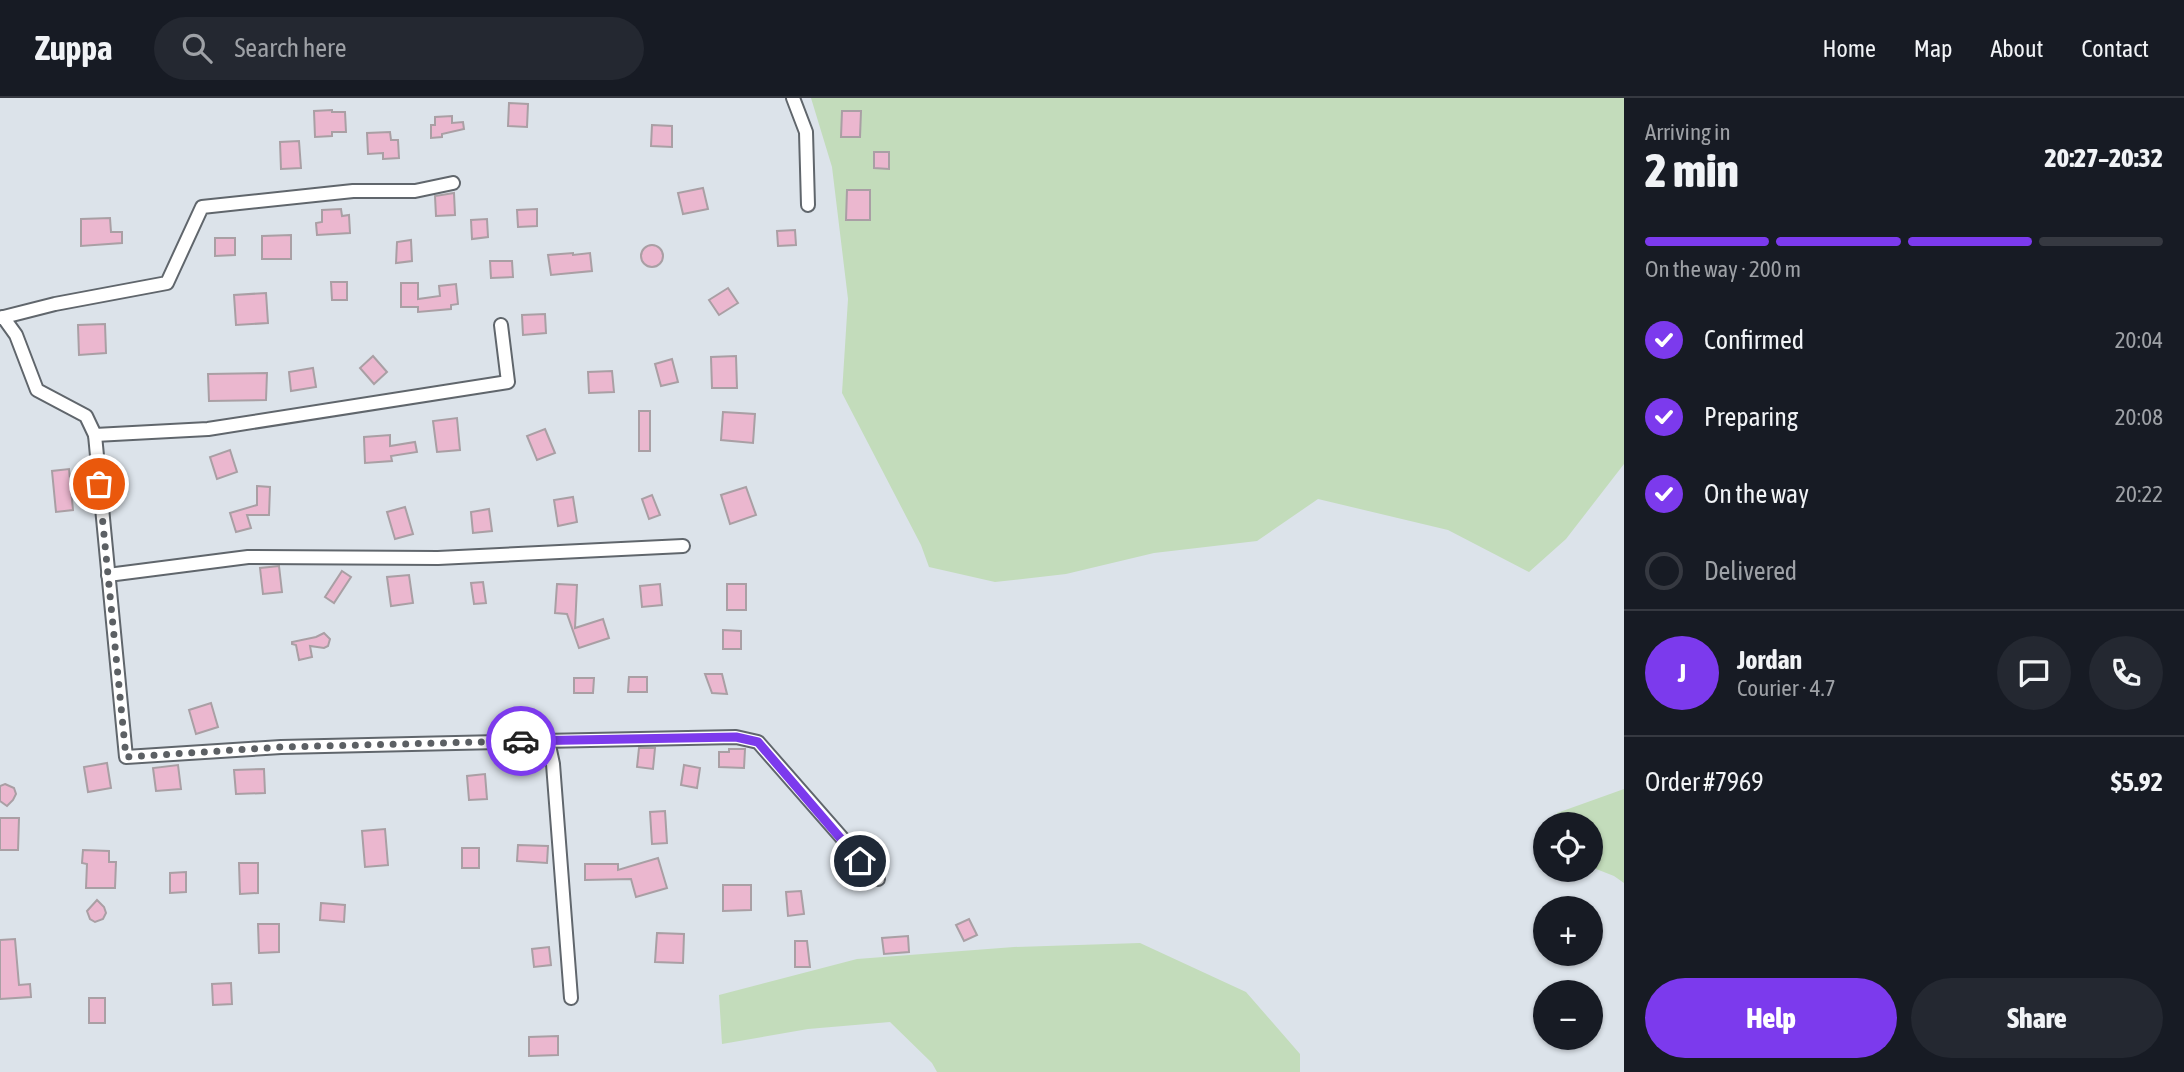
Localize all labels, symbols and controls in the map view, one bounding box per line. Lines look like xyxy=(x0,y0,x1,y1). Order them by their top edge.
search box xyxy=(154,17,644,80)
text: Zuppa xyxy=(35,29,112,67)
icon: search xyxy=(178,29,216,67)
text: Search here xyxy=(234,33,347,63)
text: Home xyxy=(1822,35,1876,62)
text: Map xyxy=(1914,35,1952,62)
text: About xyxy=(1990,35,2043,62)
text: Contact xyxy=(2081,35,2149,62)
text: Arriving in xyxy=(1645,119,1731,145)
text: 20:27–20:32 xyxy=(2045,143,2163,173)
text: 2 min xyxy=(1645,144,1739,197)
text: On the way · 200 m xyxy=(1645,256,1801,282)
icon: check xyxy=(1645,321,1683,359)
text: Confirmed xyxy=(1704,325,1804,355)
text: 20:04 xyxy=(2115,327,2163,353)
icon: check xyxy=(1645,398,1683,436)
text: Preparing xyxy=(1704,402,1798,432)
text: 20:08 xyxy=(2115,404,2163,430)
pin xyxy=(69,454,129,514)
icon: bag xyxy=(80,465,118,503)
icon: check xyxy=(1645,475,1683,513)
text: On the way xyxy=(1704,479,1809,509)
text: 20:22 xyxy=(2115,481,2163,507)
text: Delivered xyxy=(1704,556,1797,586)
button: chat xyxy=(1997,636,2071,710)
button: phone xyxy=(2089,636,2163,710)
text: Jordan xyxy=(1737,645,1802,675)
text: J xyxy=(1678,658,1686,688)
text: Courier · 4.7 xyxy=(1737,675,1836,701)
courier xyxy=(486,706,556,776)
icon: car xyxy=(502,722,540,760)
text: Order #7969 xyxy=(1645,767,1764,797)
text: $5.92 xyxy=(2111,767,2163,797)
map controls xyxy=(1533,812,1603,1050)
button: locate xyxy=(1533,812,1603,882)
pin xyxy=(830,831,890,891)
icon: home xyxy=(841,842,879,880)
button: + xyxy=(1533,896,1603,966)
button: Help xyxy=(1645,978,1897,1058)
button: Share xyxy=(1911,978,2163,1058)
button: − xyxy=(1533,980,1603,1050)

